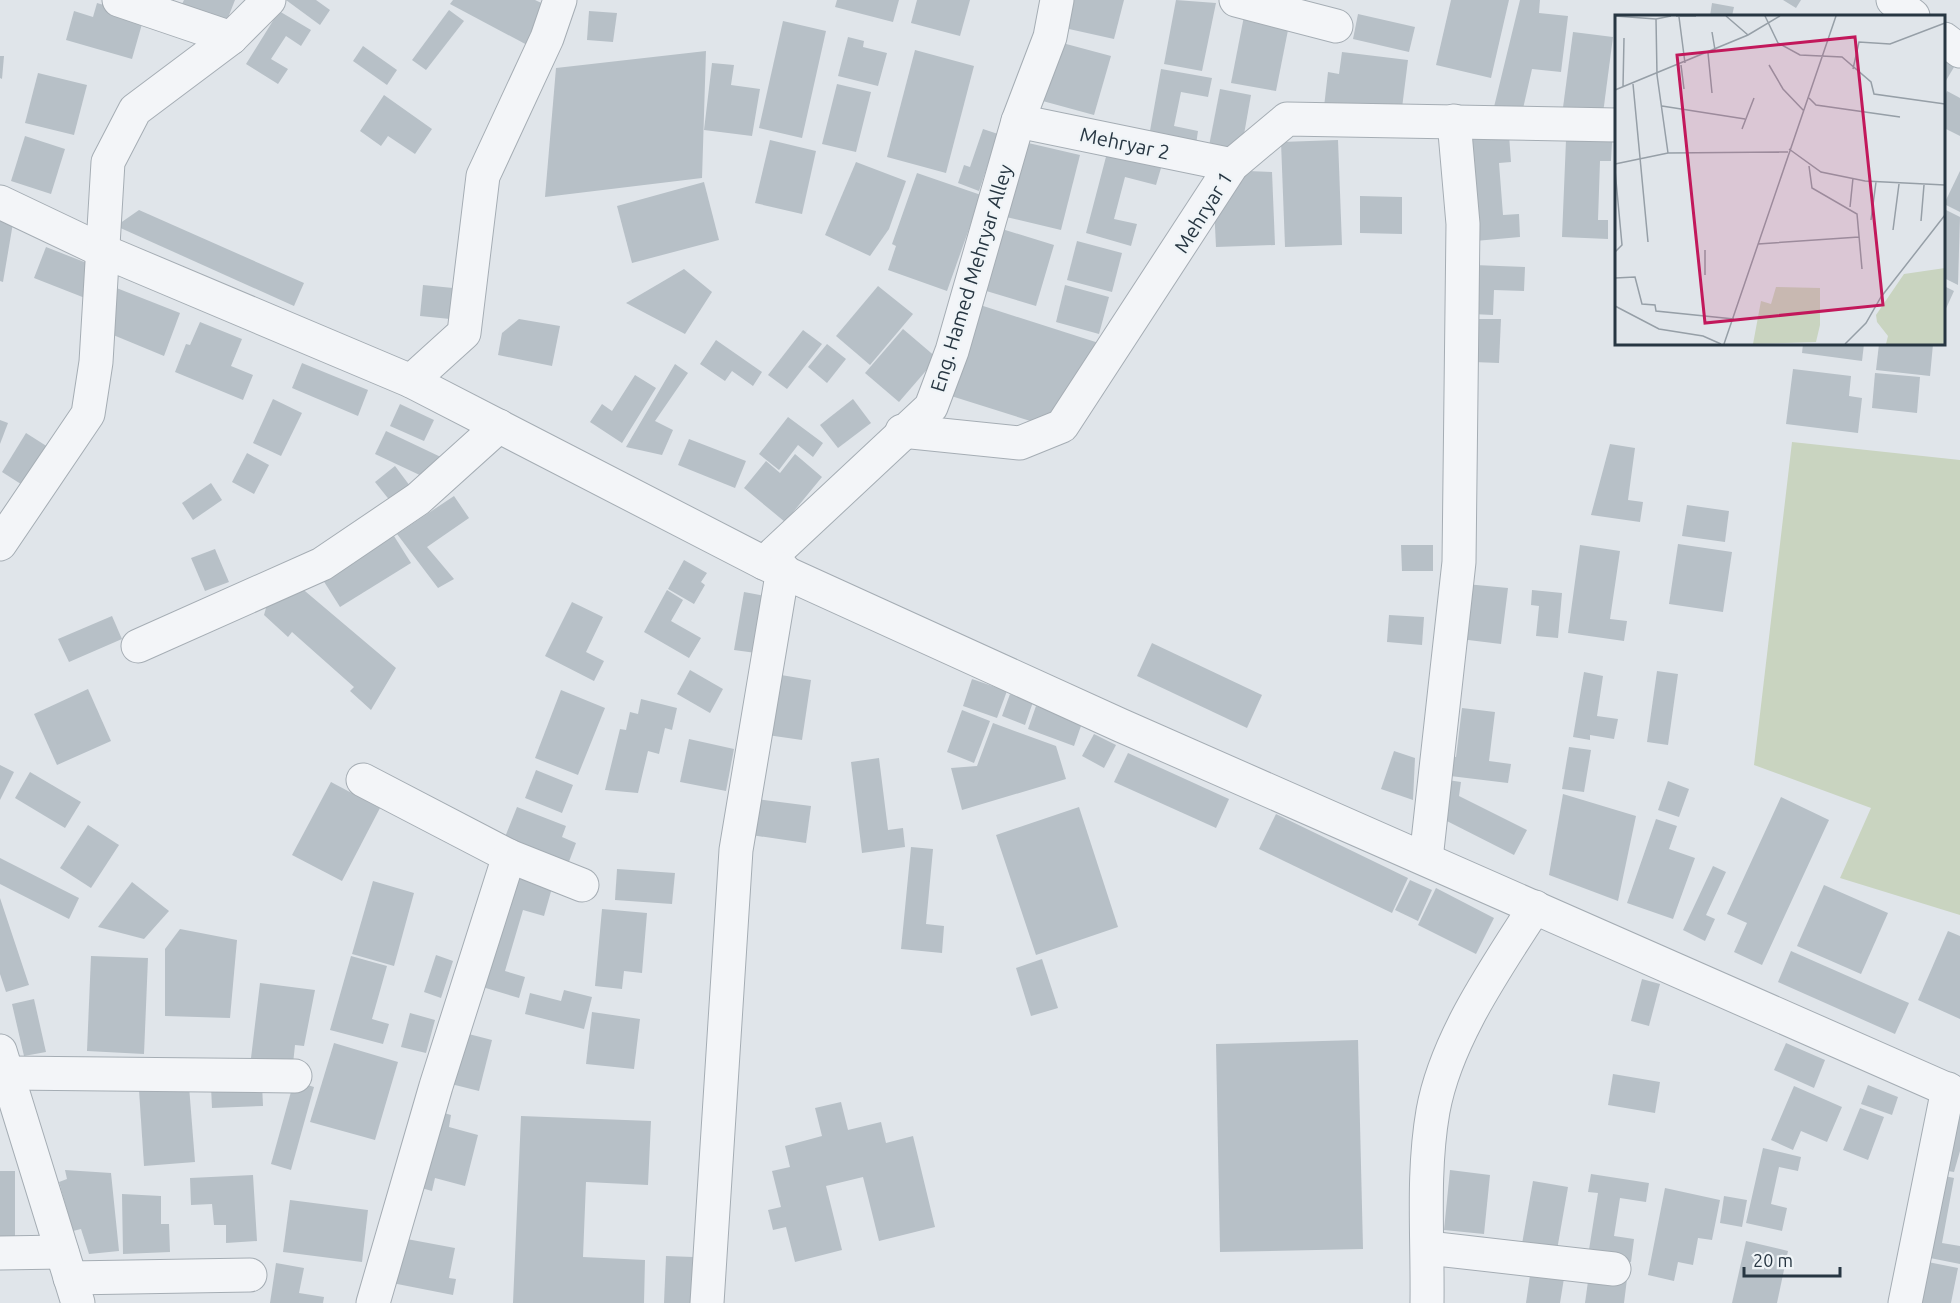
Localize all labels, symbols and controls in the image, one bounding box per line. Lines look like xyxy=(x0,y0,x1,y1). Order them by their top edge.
inset map xyxy=(1615,15,1945,345)
street label: Mehryar 2 xyxy=(1078,122,1172,164)
street label: Eng. Hamed Mehryar Alley xyxy=(925,161,1017,394)
street label: Mehryar 1 xyxy=(1169,167,1237,257)
scale bar xyxy=(1744,1240,1840,1278)
text: 20 m xyxy=(1753,1250,1793,1270)

